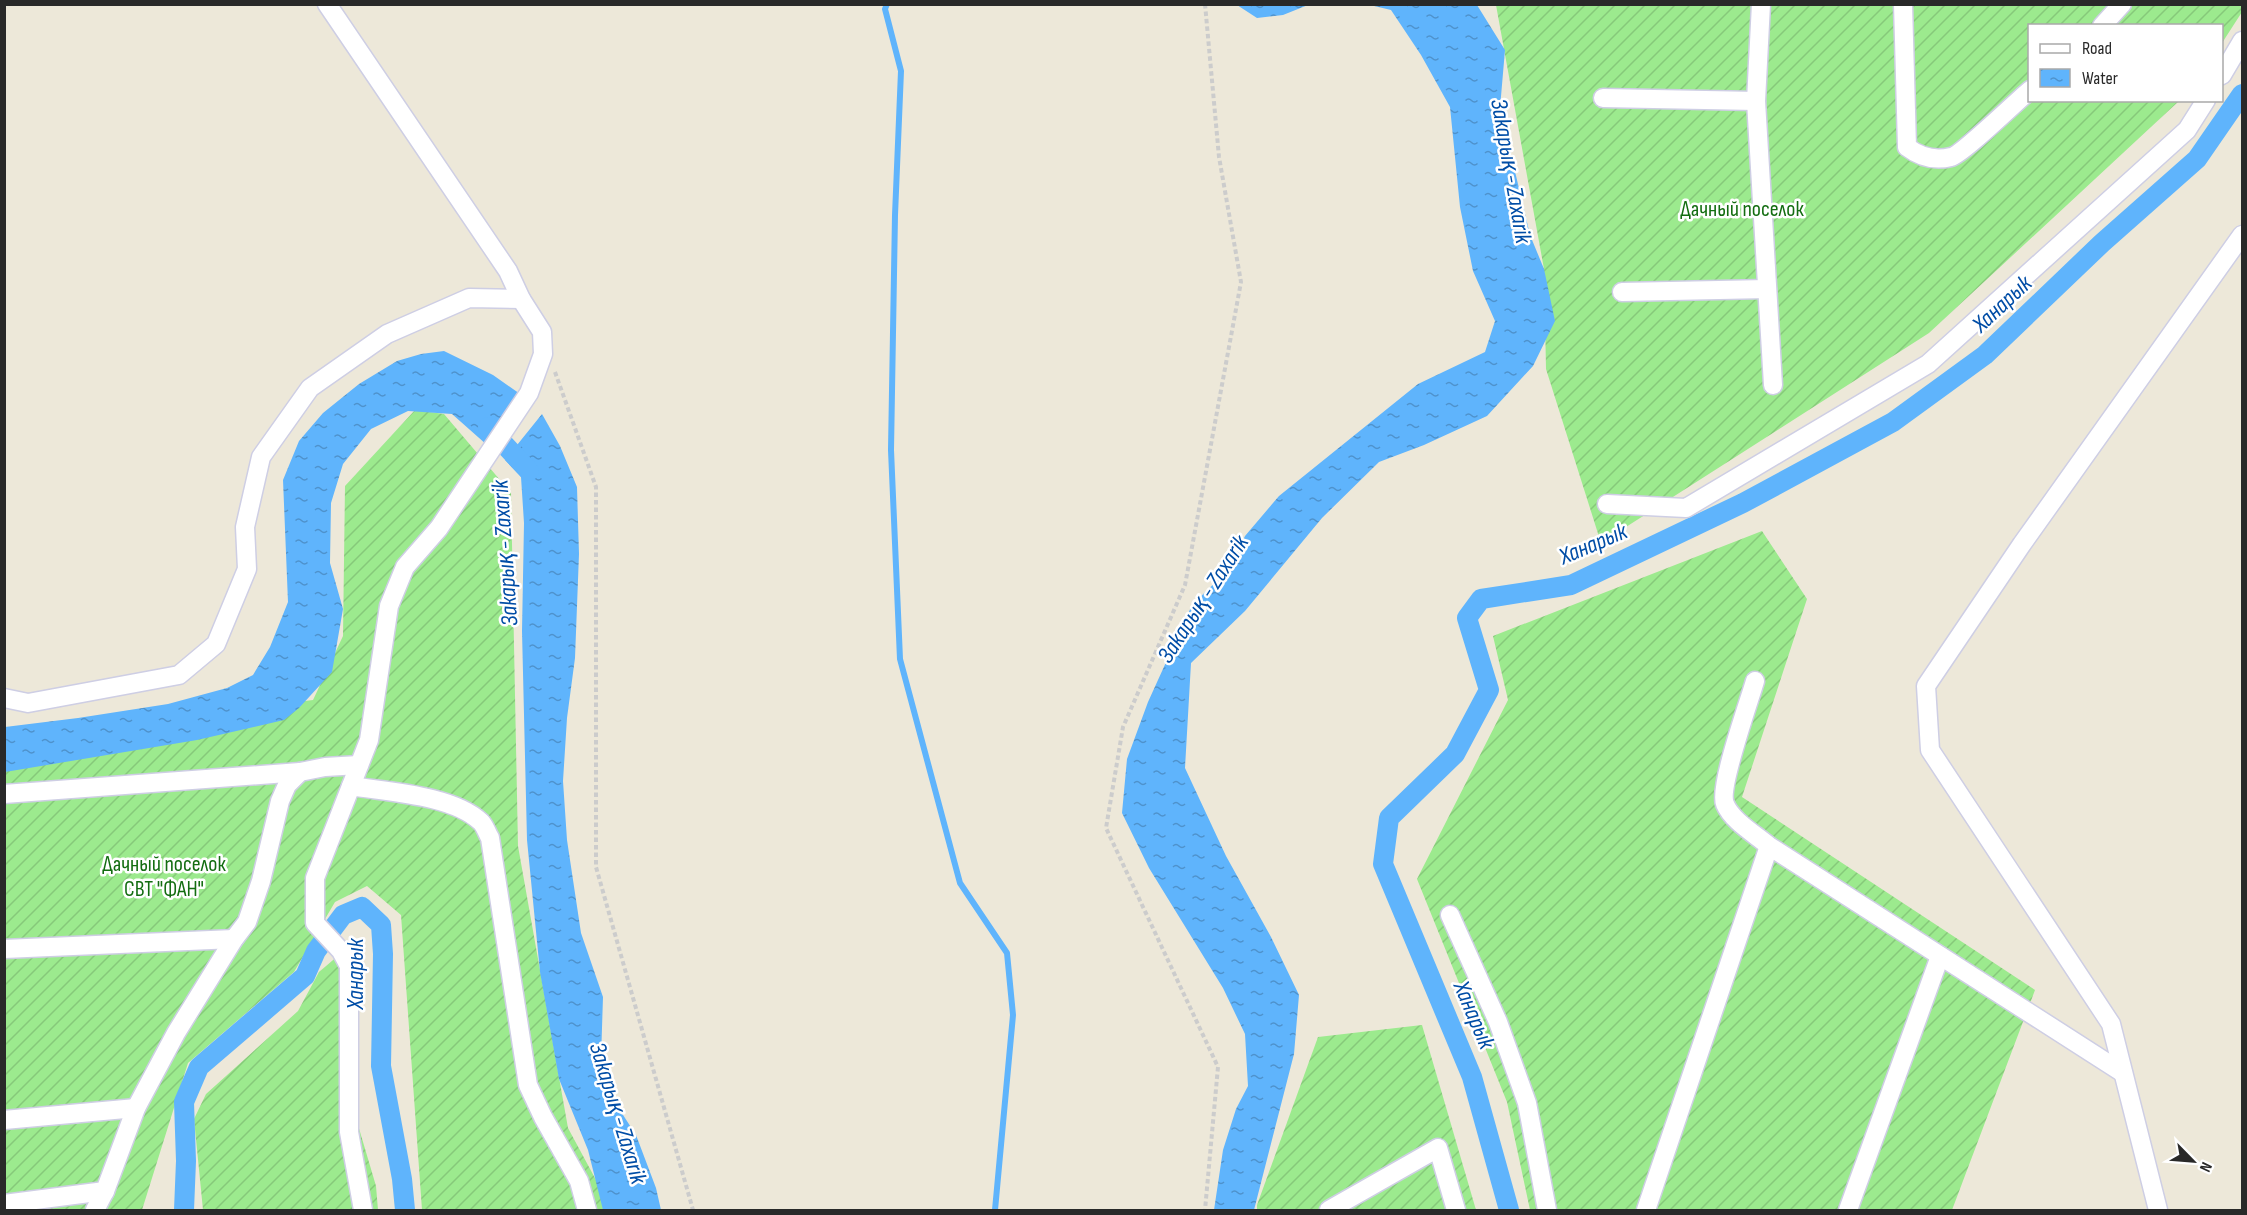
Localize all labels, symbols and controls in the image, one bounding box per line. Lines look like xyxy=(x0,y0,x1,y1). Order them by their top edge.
legend xyxy=(2028,24,2223,102)
text: Road xyxy=(2082,38,2112,59)
text: Water xyxy=(2082,68,2118,89)
water label: Закарық - Zaxarik xyxy=(1484,96,1538,247)
park label: Дачный поселок xyxy=(1680,196,1804,223)
water label: Ханарык xyxy=(1966,269,2039,339)
water label: Закарық - Zaxarik xyxy=(485,478,525,627)
water label: Ханарык xyxy=(1554,516,1632,572)
water label: Закарық - Zaxarik xyxy=(1151,529,1256,668)
park label: Дачный поселок СВТ "ФАН" xyxy=(102,851,226,903)
water label: Ханарык xyxy=(341,938,370,1010)
water label: Ханарык xyxy=(1446,976,1502,1054)
water label: Закарық - Zaxarik xyxy=(583,1039,654,1188)
north arrow xyxy=(2163,1131,2223,1191)
text: N xyxy=(2195,1159,2216,1175)

